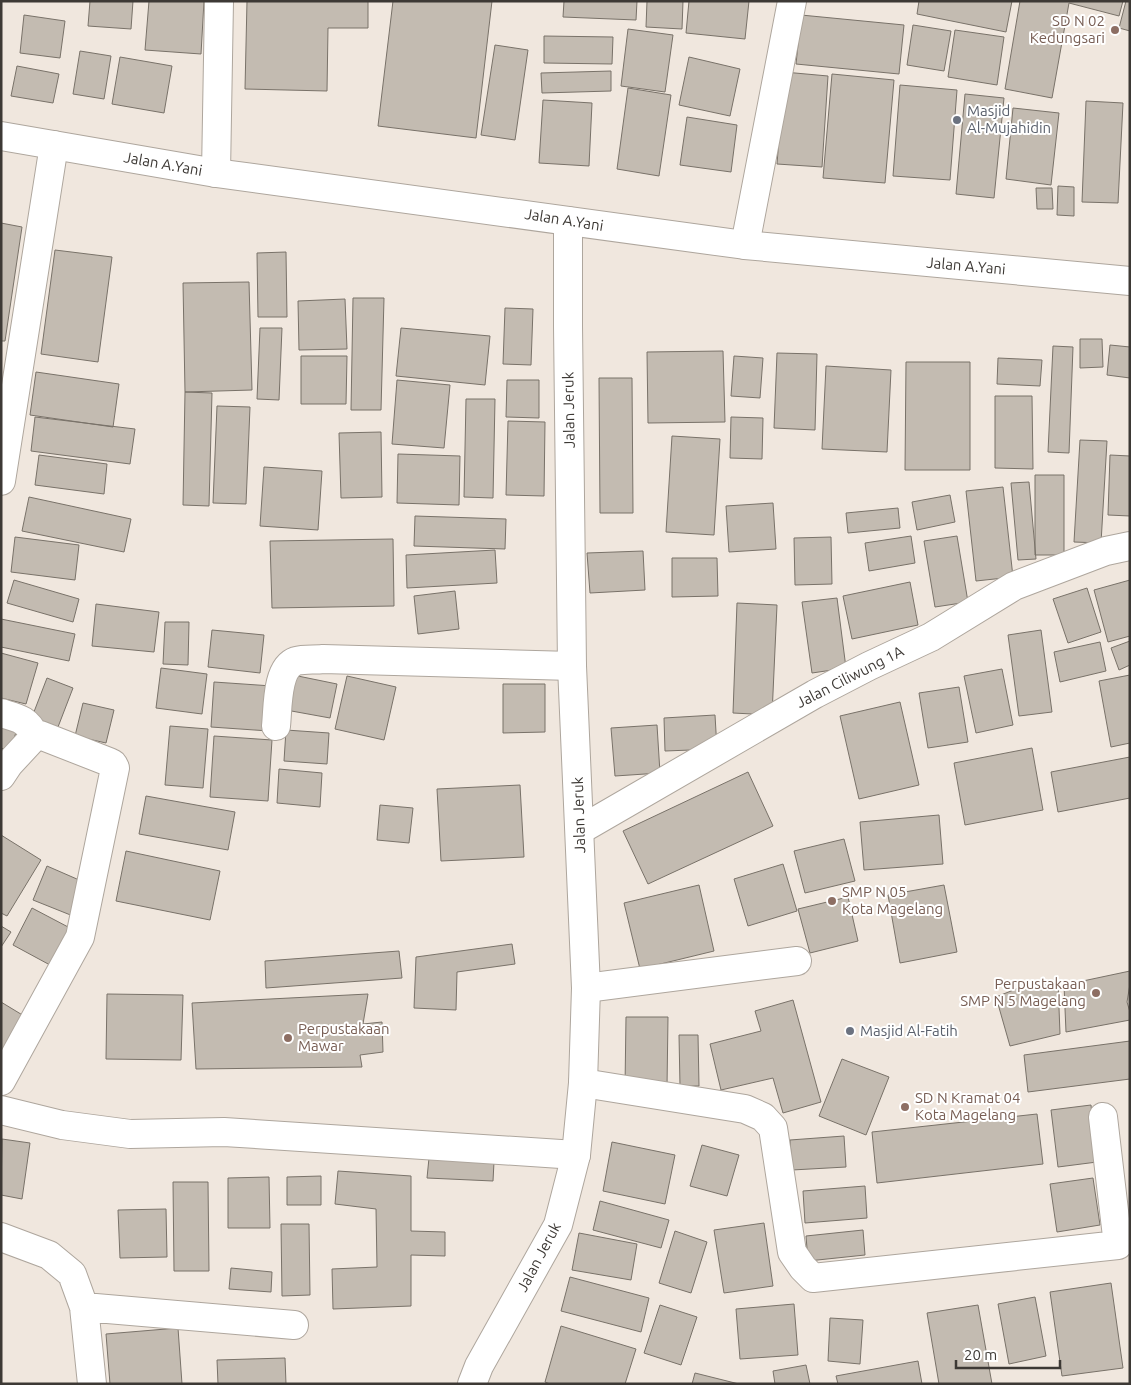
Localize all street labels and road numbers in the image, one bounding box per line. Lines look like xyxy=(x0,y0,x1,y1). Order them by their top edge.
street label: Jalan A.Yani xyxy=(122,148,204,179)
street label: Jalan A.Yani xyxy=(523,205,605,234)
street label: Jalan A.Yani xyxy=(926,254,1006,277)
street label: Jalan Jeruk xyxy=(559,371,578,448)
street label: Jalan Ciliwung 1A xyxy=(793,642,907,711)
street label: Jalan Jeruk xyxy=(569,776,588,853)
street label: Jalan Jeruk xyxy=(513,1219,564,1294)

